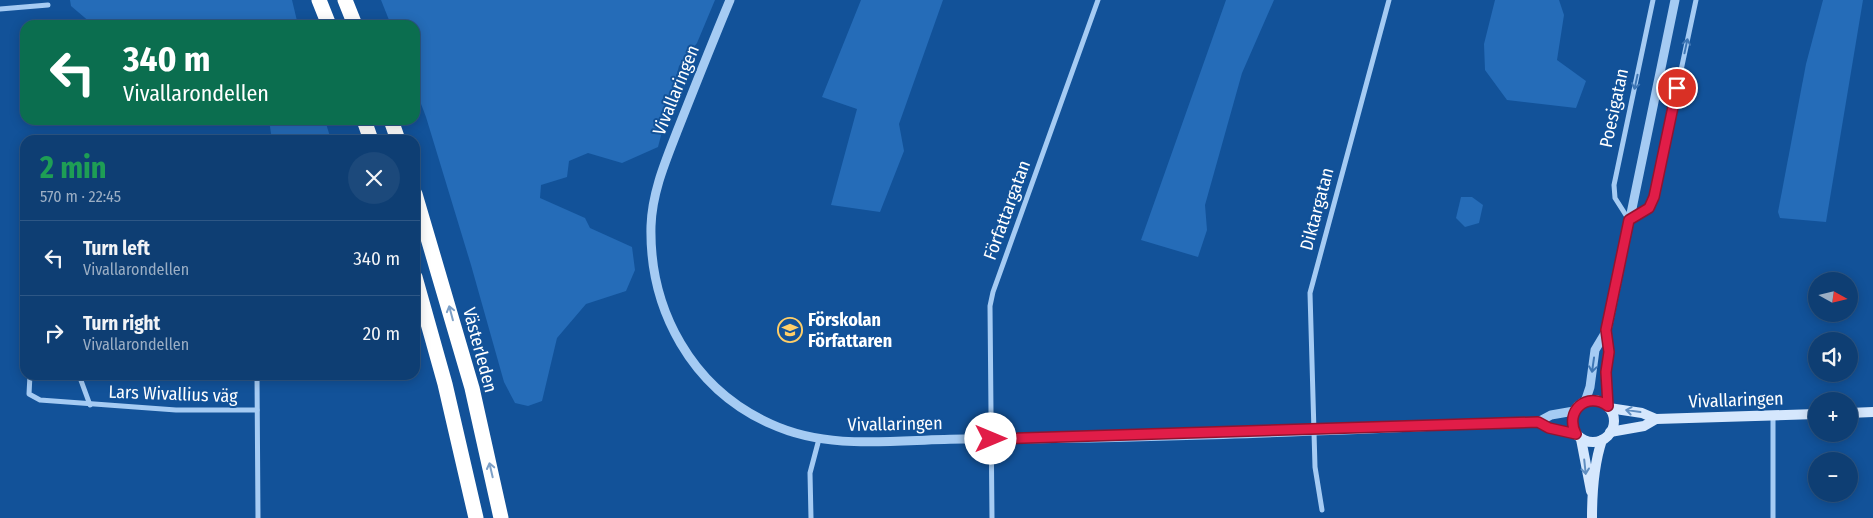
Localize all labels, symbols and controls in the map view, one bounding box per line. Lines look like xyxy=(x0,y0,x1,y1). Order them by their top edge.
text: 340 m xyxy=(123,38,211,80)
one-way arrow xyxy=(1682,39,1691,55)
icon: left xyxy=(40,40,105,105)
street label: Vivallaringen xyxy=(648,42,704,138)
street label: Poesigatan xyxy=(1595,66,1633,150)
pin xyxy=(1656,67,1698,109)
one-way arrow xyxy=(1631,73,1640,89)
icon: arrive xyxy=(1663,74,1691,102)
text: Vivallarondellen xyxy=(123,80,269,107)
text: 2 min xyxy=(40,150,107,186)
button: close xyxy=(348,152,400,204)
street label: Författargatan xyxy=(979,157,1035,263)
street label: Diktargatan xyxy=(1295,165,1339,253)
text: 570 m · 22:45 xyxy=(40,187,121,206)
text: Turn left xyxy=(83,237,150,260)
icon: left xyxy=(40,244,68,272)
text: 340 m xyxy=(353,247,400,270)
text: Vivallarondellen xyxy=(83,260,189,279)
north arrow xyxy=(1808,272,1858,322)
map controls xyxy=(1808,272,1858,502)
one-way arrow xyxy=(446,305,455,321)
street label: Västerleden xyxy=(458,305,502,395)
place label: Förskolan Författaren xyxy=(808,309,892,352)
text: Turn right xyxy=(83,312,160,335)
school or university icon: Förskolan Författaren xyxy=(777,317,803,343)
icon: right xyxy=(40,319,68,347)
text: 20 m xyxy=(363,322,400,345)
button: sound xyxy=(1808,332,1858,382)
text: Vivallarondellen xyxy=(83,335,189,354)
one-way arrow xyxy=(1588,356,1598,372)
street label: Lars Wivallius väg xyxy=(108,381,239,407)
street label: Vivallaringen xyxy=(1688,387,1784,413)
button: + xyxy=(1808,392,1858,442)
one-way arrow xyxy=(1625,406,1641,416)
street label: Vivallaringen xyxy=(847,412,943,436)
position arrow xyxy=(964,412,1016,464)
button: − xyxy=(1808,452,1858,502)
one-way arrow xyxy=(1580,458,1590,474)
one-way arrow xyxy=(486,463,495,479)

